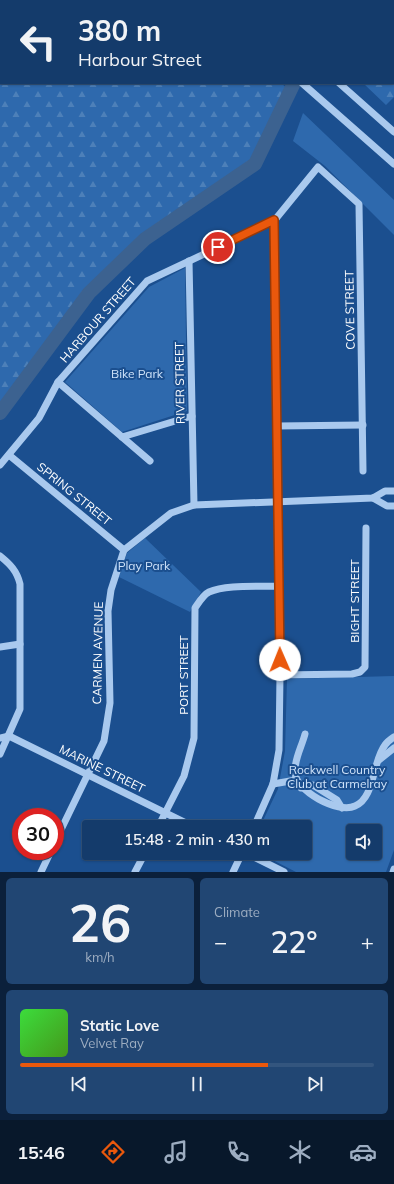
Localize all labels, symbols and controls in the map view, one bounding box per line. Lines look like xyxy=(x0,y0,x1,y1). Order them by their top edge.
text: 380 m xyxy=(78,13,161,48)
icon: left xyxy=(12,16,64,68)
text: Harbour Street xyxy=(78,48,202,71)
pin xyxy=(201,230,235,264)
icon: arrive xyxy=(207,236,229,258)
street label: COVE STREET xyxy=(341,269,358,350)
street label: HARBOUR STREET xyxy=(57,273,139,365)
street label: RIVER STREET xyxy=(171,341,188,424)
park label: Bike Park xyxy=(111,366,164,381)
street label: SPRING STREET xyxy=(34,459,115,529)
park label: Play Park xyxy=(118,558,171,573)
street label: BIGHT STREET xyxy=(347,558,362,643)
street label: CARMEN AVENUE xyxy=(89,601,106,705)
street label: PORT STREET xyxy=(176,635,191,715)
position arrow xyxy=(259,639,301,681)
street label: MARINE STREET xyxy=(57,741,148,796)
park label: Rockwell Country Club at Carmelray xyxy=(287,762,388,791)
speed limit sign: 30 xyxy=(12,808,64,860)
map controls xyxy=(346,824,382,860)
button: sound xyxy=(346,824,382,860)
text: 15:48 · 2 min · 430 m xyxy=(124,830,270,849)
text: 26 xyxy=(69,890,131,955)
text: Climate xyxy=(214,904,260,920)
text: 22° xyxy=(270,923,318,961)
text: − xyxy=(214,928,227,956)
text: + xyxy=(361,928,374,956)
text: km/h xyxy=(85,949,115,965)
text: Static Love xyxy=(80,1016,159,1035)
text: Velvet Ray xyxy=(80,1035,144,1051)
icon: previous xyxy=(68,1073,90,1095)
icon: pause xyxy=(186,1073,208,1095)
icon: next xyxy=(304,1073,326,1095)
icon: directions xyxy=(99,1138,127,1166)
icon: music xyxy=(162,1138,190,1166)
icon: phone xyxy=(224,1138,252,1166)
icon: climate xyxy=(286,1138,314,1166)
icon: car xyxy=(349,1138,377,1166)
text: 15:46 xyxy=(17,1141,65,1164)

